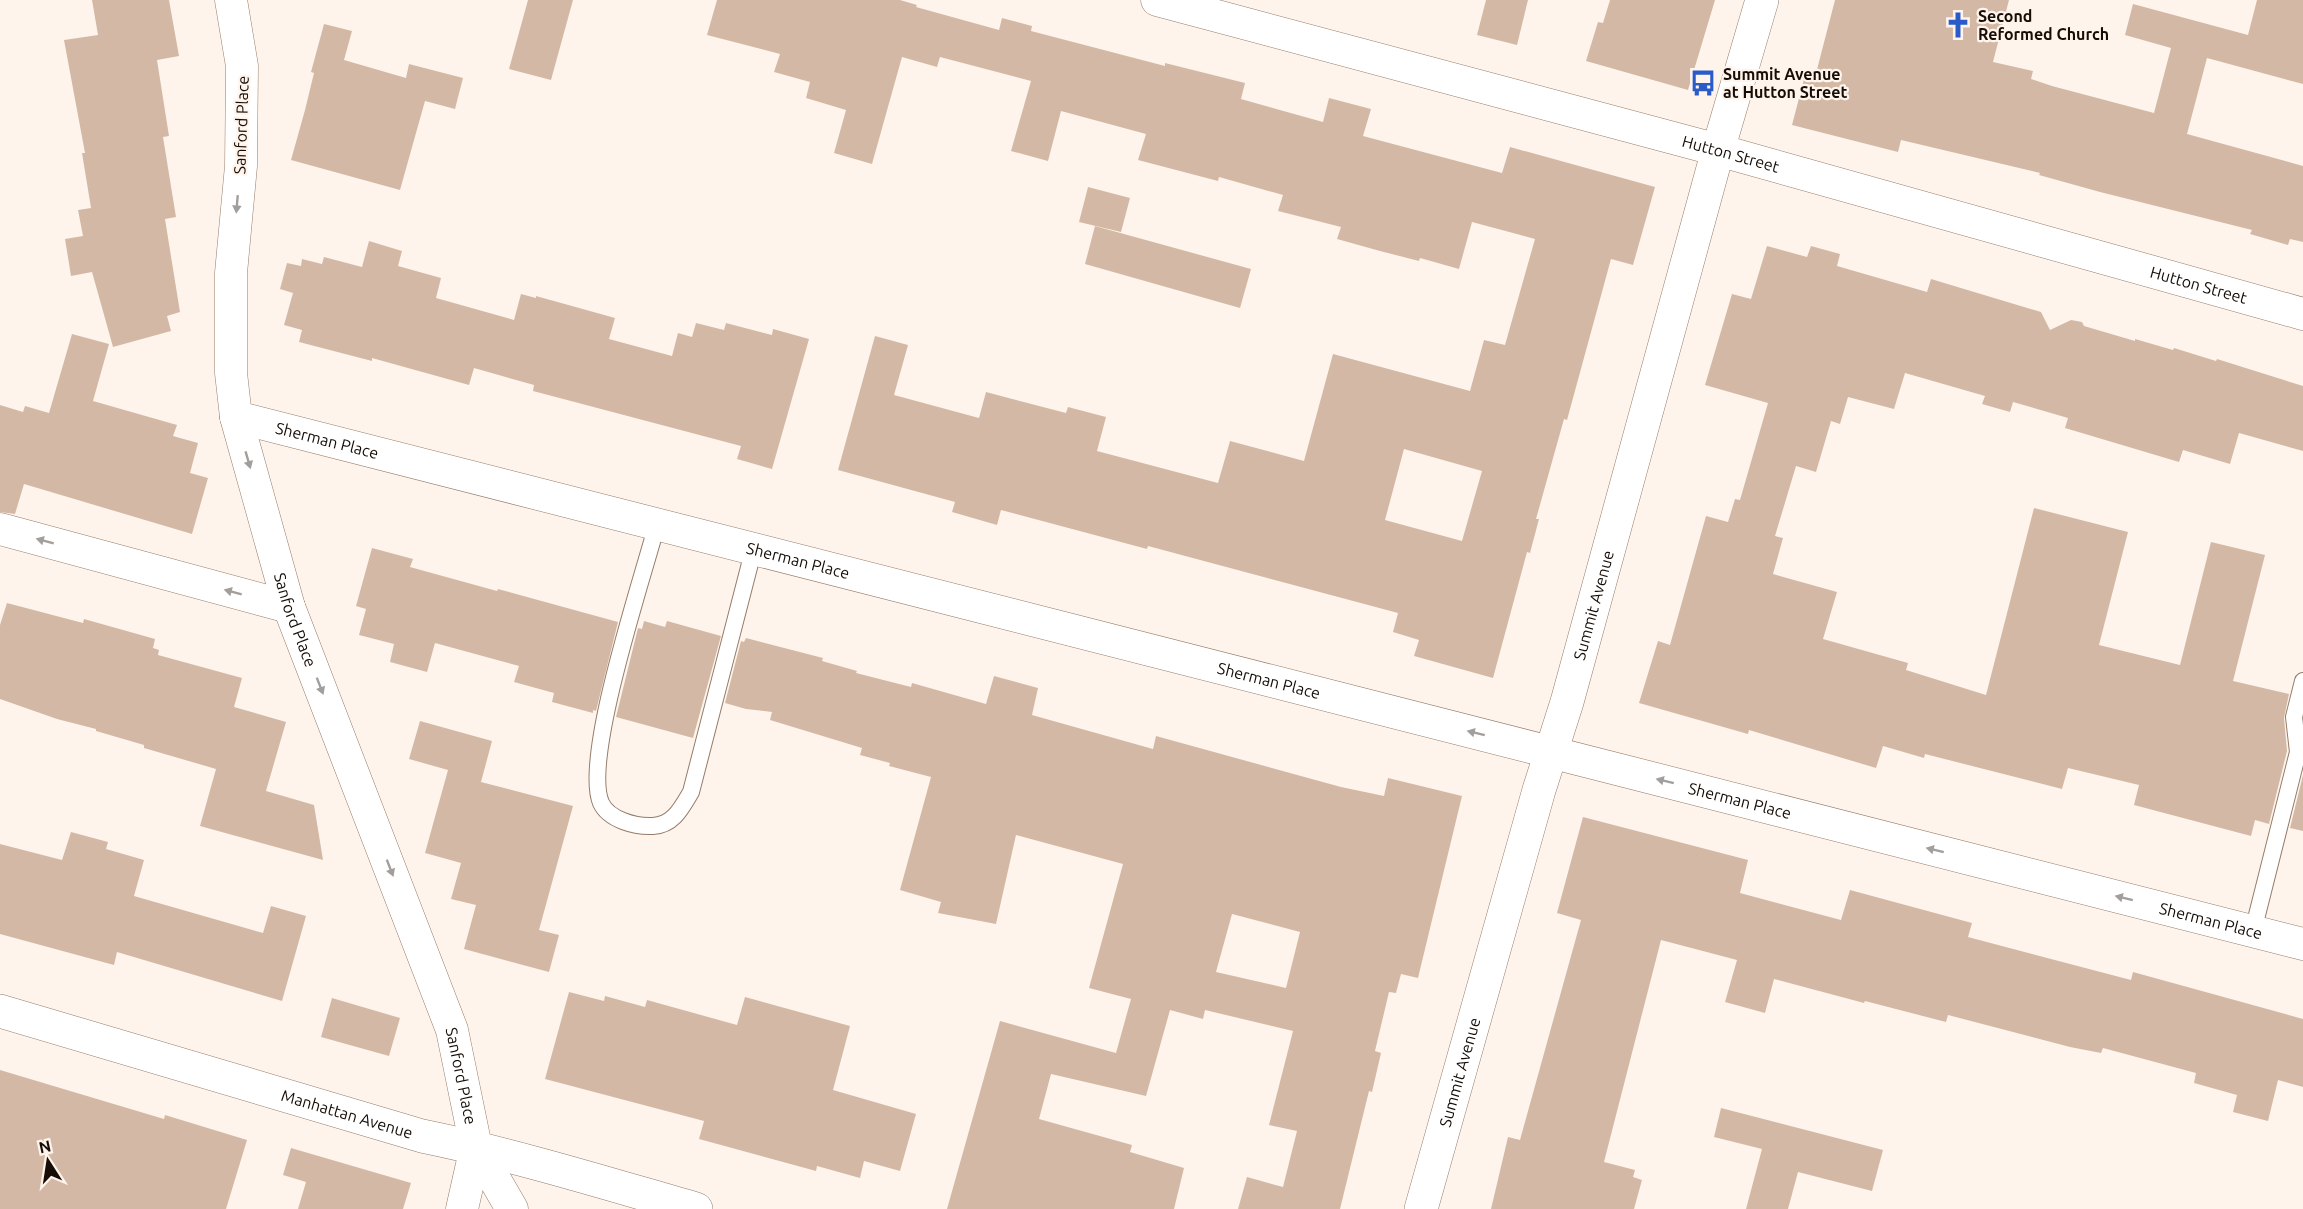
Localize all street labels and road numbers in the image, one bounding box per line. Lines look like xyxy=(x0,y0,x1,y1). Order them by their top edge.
street label: Sanford Place xyxy=(230,75,252,175)
street label: Hutton Street xyxy=(1680,132,1782,176)
street label: Hutton Street xyxy=(2148,263,2250,307)
street label: Sherman Place xyxy=(274,418,380,462)
street label: Sherman Place xyxy=(745,539,851,582)
street label: Summit Avenue xyxy=(1570,548,1617,662)
street label: Sanford Place xyxy=(271,571,320,669)
street label: Sherman Place xyxy=(1216,659,1322,702)
street label: Sherman Place xyxy=(1686,779,1793,822)
street label: Sherman Place xyxy=(2157,899,2264,942)
street label: Summit Avenue xyxy=(1436,1016,1483,1129)
street label: Sanford Place xyxy=(443,1026,480,1126)
street label: Manhattan Avenue xyxy=(279,1086,415,1142)

